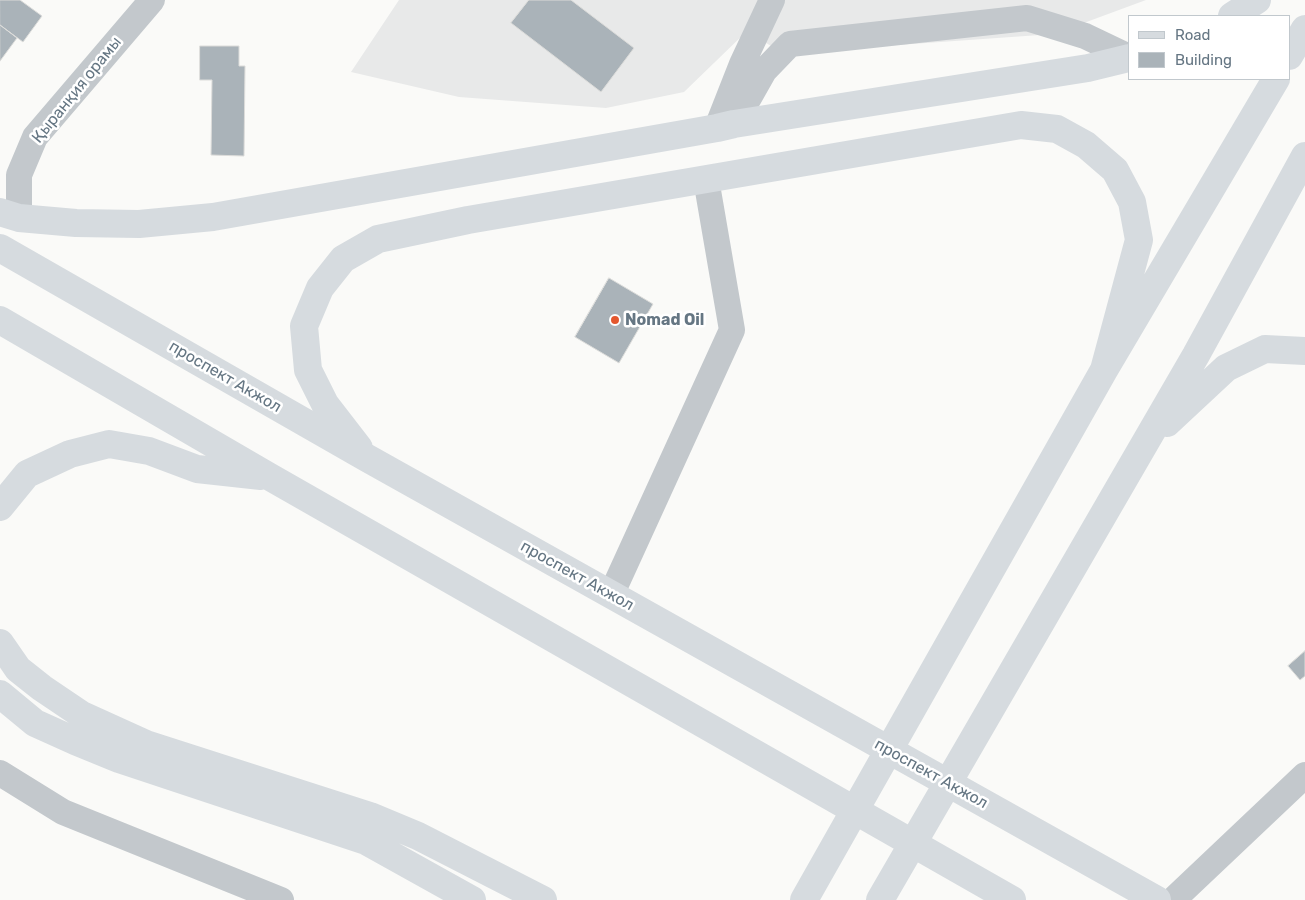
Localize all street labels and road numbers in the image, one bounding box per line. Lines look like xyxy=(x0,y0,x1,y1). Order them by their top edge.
street label: Қыранқия орамы xyxy=(28,33,126,147)
street label: проспект Акжол xyxy=(165,337,285,417)
street label: проспект Акжол xyxy=(517,537,637,615)
street label: проспект Акжол xyxy=(871,735,991,813)

